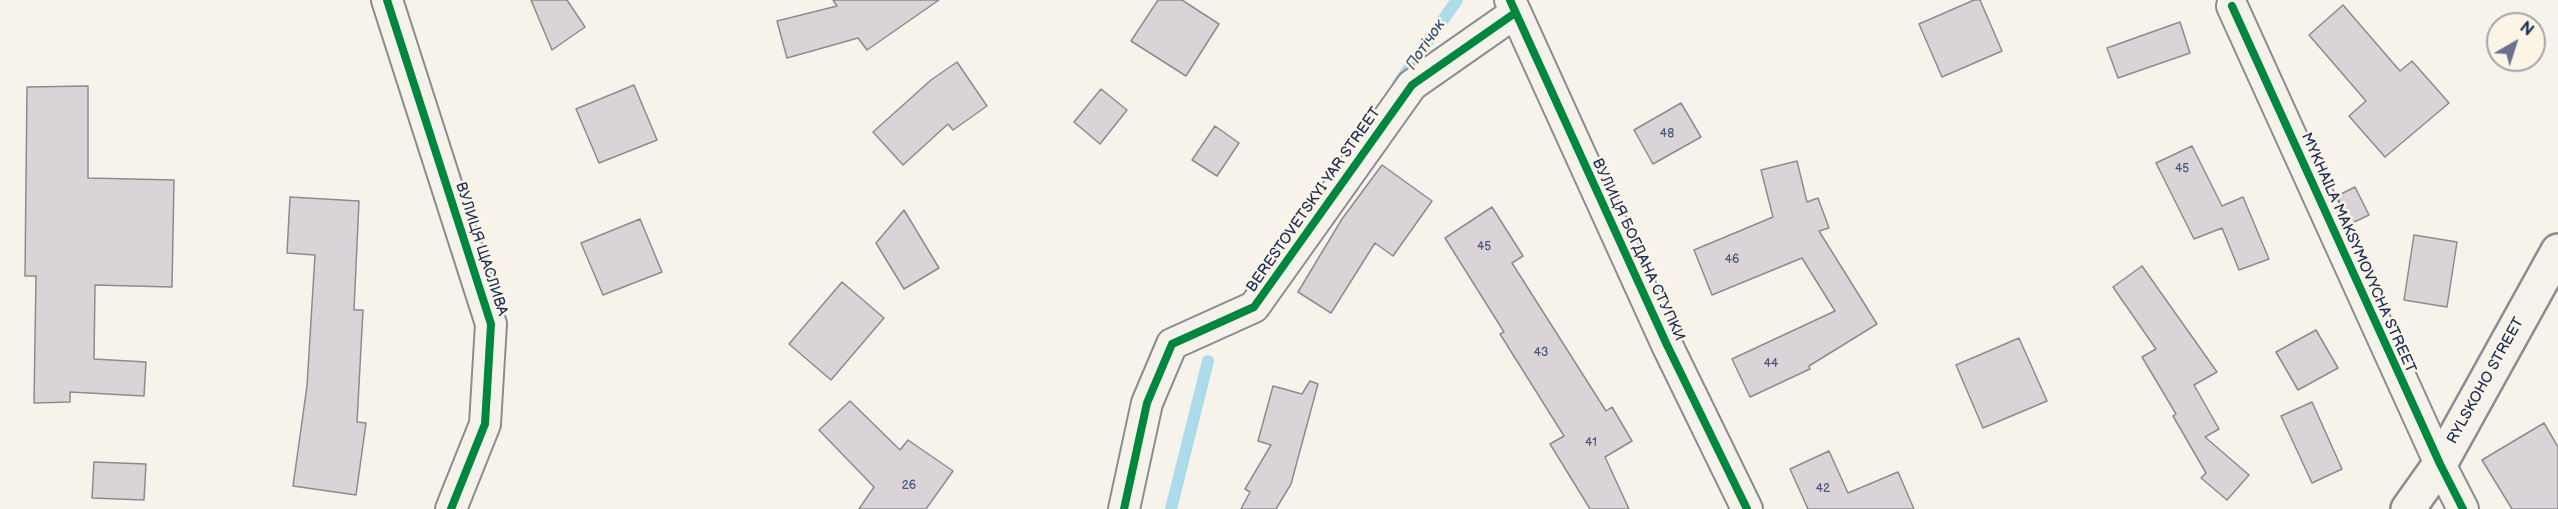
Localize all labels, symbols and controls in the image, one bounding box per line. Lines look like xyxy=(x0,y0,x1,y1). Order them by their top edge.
north arrow xyxy=(2486,12,2546,72)
water label: Потічок xyxy=(1402,16,1450,74)
text: N xyxy=(2516,18,2537,40)
street label: BERESTOVETSKYI YAR STREET xyxy=(1243,104,1385,296)
house number: 48 xyxy=(1660,127,1674,141)
street label: MYKHAILA MAKSYMOVYCHA STREET xyxy=(2297,130,2419,376)
street label: ВУЛИЦЯ БОГДАНА СТУПКИ xyxy=(1588,156,1688,344)
house number: 45 xyxy=(2175,162,2189,176)
street label: ВУЛИЦЯ ЩАСЛИВА xyxy=(451,180,511,318)
house number: 45 xyxy=(1477,240,1491,254)
house number: 46 xyxy=(1725,253,1739,267)
street label: RYLSKOHO STREET xyxy=(2444,315,2528,447)
house number: 43 xyxy=(1534,346,1548,360)
house number: 44 xyxy=(1764,357,1778,371)
house number: 41 xyxy=(1585,436,1597,450)
house number: 26 xyxy=(902,479,916,493)
house number: 42 xyxy=(1816,482,1830,496)

